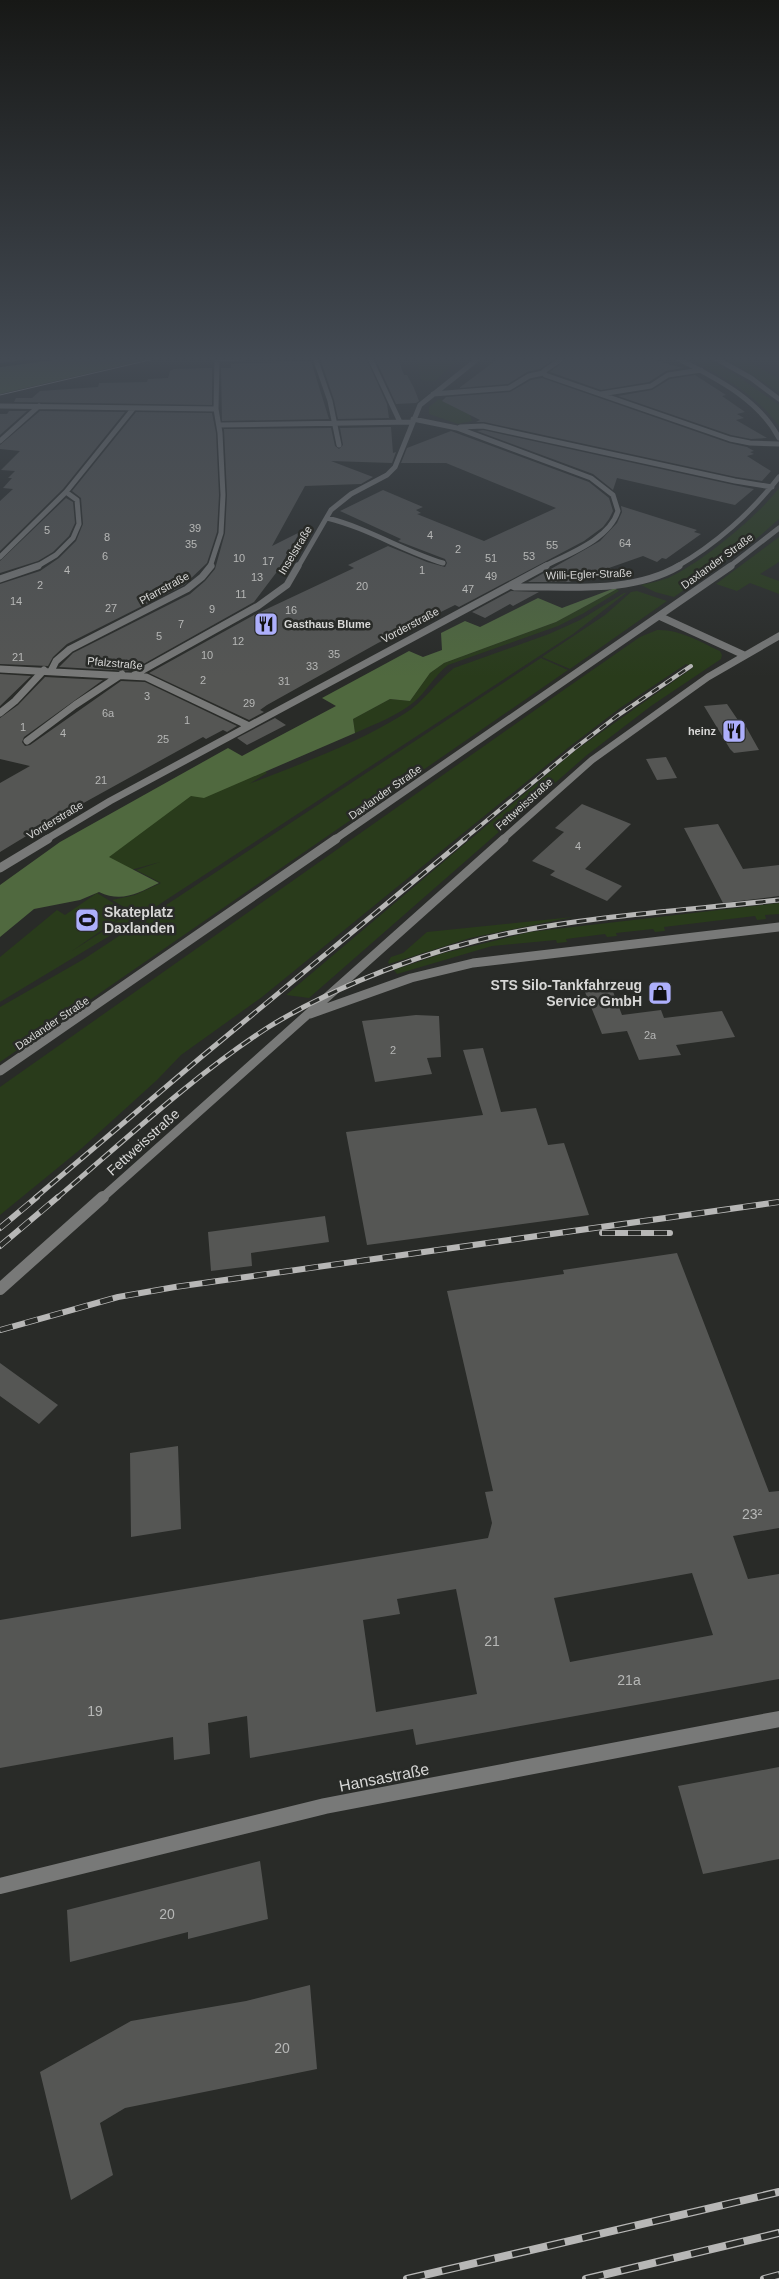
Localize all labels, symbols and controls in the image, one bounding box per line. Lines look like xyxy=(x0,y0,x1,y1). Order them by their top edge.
house number: 39 xyxy=(189,522,201,534)
house number: 5 xyxy=(44,524,50,536)
street label: Inselstraße xyxy=(276,524,314,576)
house number: 4 xyxy=(427,529,433,541)
house number: 8 xyxy=(104,531,110,543)
street label: Daxlander Straße xyxy=(679,531,755,591)
house number: 64 xyxy=(619,537,631,549)
house number: 35 xyxy=(185,538,197,550)
house number: 55 xyxy=(546,539,558,551)
house number: 2 xyxy=(455,543,461,555)
house number: 6 xyxy=(102,550,108,562)
house number: 53 xyxy=(523,550,535,562)
house number: 10 xyxy=(233,552,245,564)
house number: 51 xyxy=(485,552,497,564)
house number: 17 xyxy=(262,555,274,567)
house number: 4 xyxy=(64,564,70,576)
house number: 1 xyxy=(419,564,425,576)
street label: Willi-Egler-Straße xyxy=(546,566,632,582)
street label: Pfarrstraße xyxy=(137,569,191,607)
house number: 49 xyxy=(485,570,497,582)
house number: 13 xyxy=(251,571,263,583)
house number: 2 xyxy=(37,579,43,591)
house number: 20 xyxy=(356,580,368,592)
house number: 47 xyxy=(462,583,474,595)
house number: 11 xyxy=(235,588,247,600)
house number: 14 xyxy=(10,595,22,607)
house number: 27 xyxy=(105,602,117,614)
house number: 9 xyxy=(209,603,215,615)
house number: 16 xyxy=(285,604,297,616)
street label: Vorderstraße xyxy=(379,605,441,645)
restaurant icon: Gasthaus Blume xyxy=(253,611,279,637)
house number: 7 xyxy=(178,618,184,630)
place label: Gasthaus Blume xyxy=(284,618,371,630)
house number: 5 xyxy=(156,630,162,642)
house number: 12 xyxy=(232,635,244,647)
house number: 35 xyxy=(328,648,340,660)
house number: 10 xyxy=(201,649,213,661)
house number: 21 xyxy=(12,651,24,663)
street label: Pfalzstraße xyxy=(87,655,143,671)
house number: 33 xyxy=(306,660,318,672)
house number: 2 xyxy=(200,674,206,686)
house number: 31 xyxy=(278,675,290,687)
house number: 3 xyxy=(144,690,150,702)
house number: 29 xyxy=(243,697,255,709)
house number: 6a xyxy=(102,707,115,719)
house number: 1 xyxy=(184,714,190,726)
restaurant icon: heinz xyxy=(721,718,747,744)
house number: 1 xyxy=(20,721,26,733)
place label: heinz xyxy=(688,725,716,737)
house number: 4 xyxy=(60,727,66,739)
house number: 25 xyxy=(157,733,169,745)
street label: Daxlander Straße xyxy=(346,762,424,822)
house number: 21 xyxy=(95,774,107,786)
street label: Fettweisstraße xyxy=(493,775,555,833)
street label: Vorderstraße xyxy=(25,798,85,842)
house number: 4 xyxy=(575,840,581,852)
place label: Skateplatz Daxlanden xyxy=(104,904,175,936)
sports icon: Skateplatz Daxlanden xyxy=(74,907,100,933)
place label: STS Silo-Tankfahrzeug Service GmbH xyxy=(491,977,642,1009)
shop icon: STS Silo-Tankfahrzeug Service GmbH xyxy=(647,980,673,1006)
street label: Daxlander Straße xyxy=(13,994,91,1052)
house number: 2a xyxy=(644,1029,657,1041)
house number: 2 xyxy=(390,1044,396,1056)
street label: Fettweisstraße xyxy=(104,1105,183,1179)
house number: 23² xyxy=(742,1506,762,1522)
house number: 21 xyxy=(484,1633,500,1649)
house number: 21a xyxy=(617,1672,641,1688)
house number: 19 xyxy=(87,1703,103,1719)
street label: Hansastraße xyxy=(338,1760,431,1795)
house number: 20 xyxy=(159,1906,175,1922)
house number: 20 xyxy=(274,2040,290,2056)

